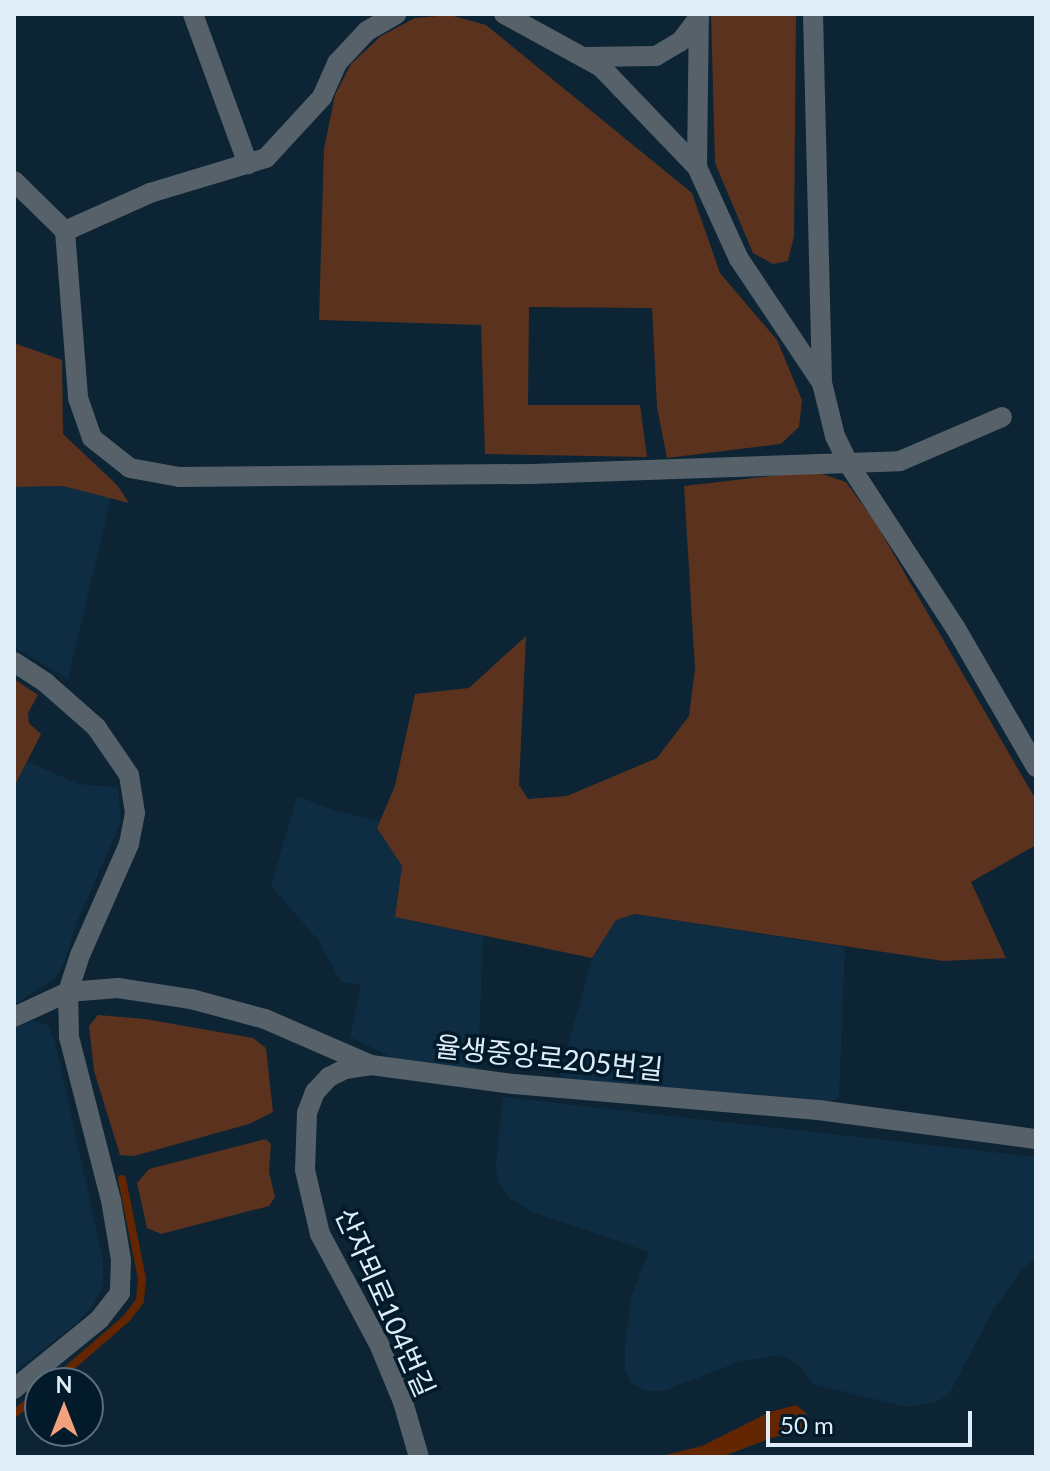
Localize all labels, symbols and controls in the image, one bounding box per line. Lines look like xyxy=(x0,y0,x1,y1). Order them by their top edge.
street label: 율생중앙로205번길 xyxy=(433,1028,665,1086)
street label: 산자뫼로104번길 xyxy=(329,1202,443,1402)
north arrow xyxy=(24,1367,104,1447)
text: N xyxy=(56,1371,72,1398)
scale bar xyxy=(770,1395,976,1445)
text: 50 m xyxy=(780,1410,834,1439)

